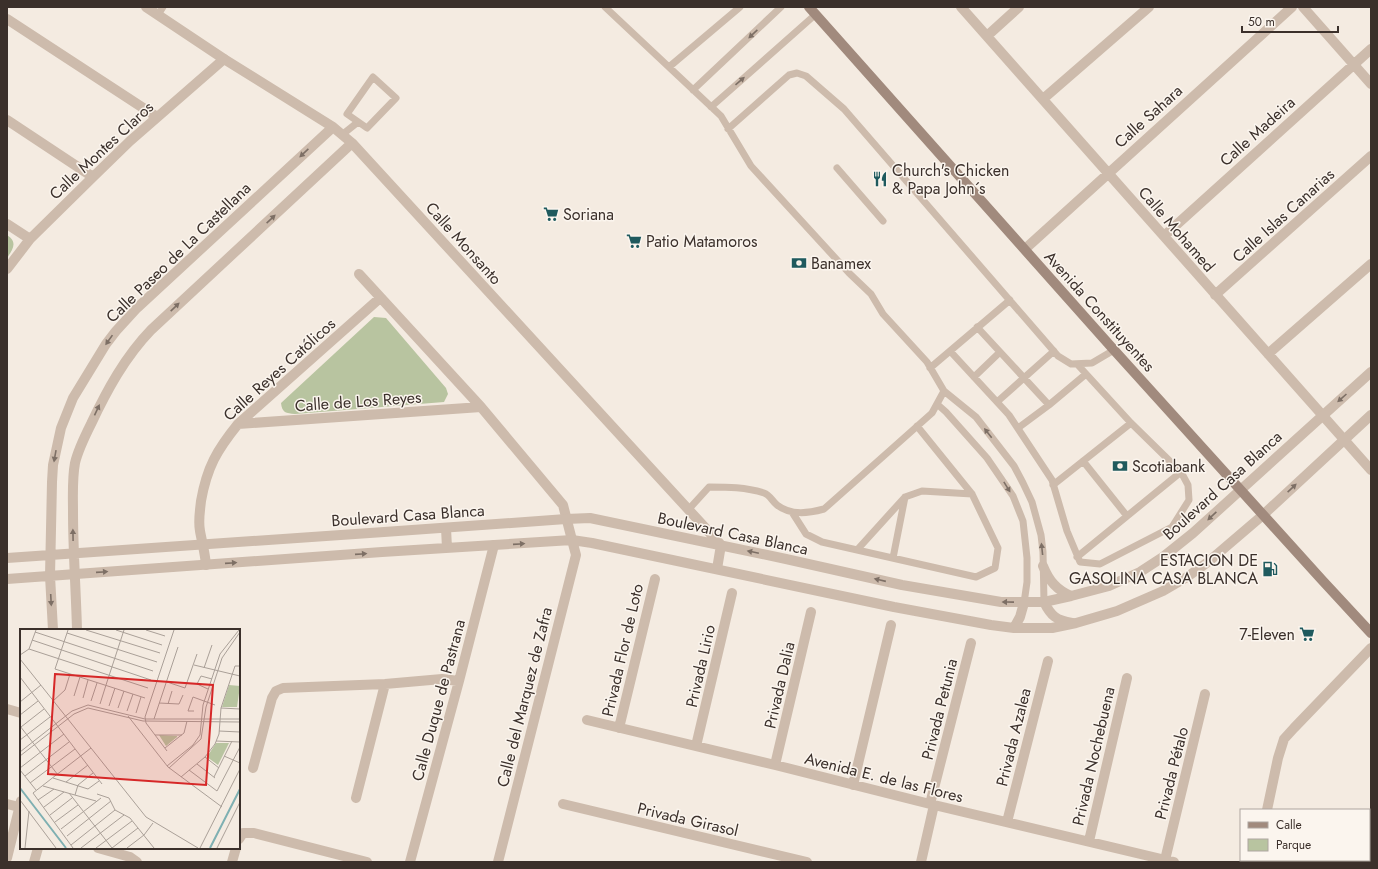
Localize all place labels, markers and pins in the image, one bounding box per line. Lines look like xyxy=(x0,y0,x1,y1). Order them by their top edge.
place label: Church's Chicken & Papa John´s xyxy=(892,159,1009,200)
restaurant icon: Church's Chicken & Papa John´s xyxy=(871,170,889,188)
place label: Soriana xyxy=(563,203,614,226)
supermarket icon: Soriana xyxy=(542,205,560,223)
place label: Patio Matamoros xyxy=(646,230,757,253)
supermarket icon: Patio Matamoros xyxy=(625,232,643,250)
place label: Banamex xyxy=(811,252,871,275)
bank icon: Banamex xyxy=(790,254,808,272)
place label: Scotiabank xyxy=(1132,455,1206,478)
bank icon: Scotiabank xyxy=(1111,457,1129,475)
place label: ESTACION DE GASOLINA CASA BLANCA xyxy=(1069,549,1258,590)
fuel station icon: ESTACION DE GASOLINA CASA BLANCA xyxy=(1261,560,1279,578)
place label: 7-Eleven xyxy=(1239,623,1295,646)
supermarket icon: 7-Eleven xyxy=(1298,625,1316,643)

